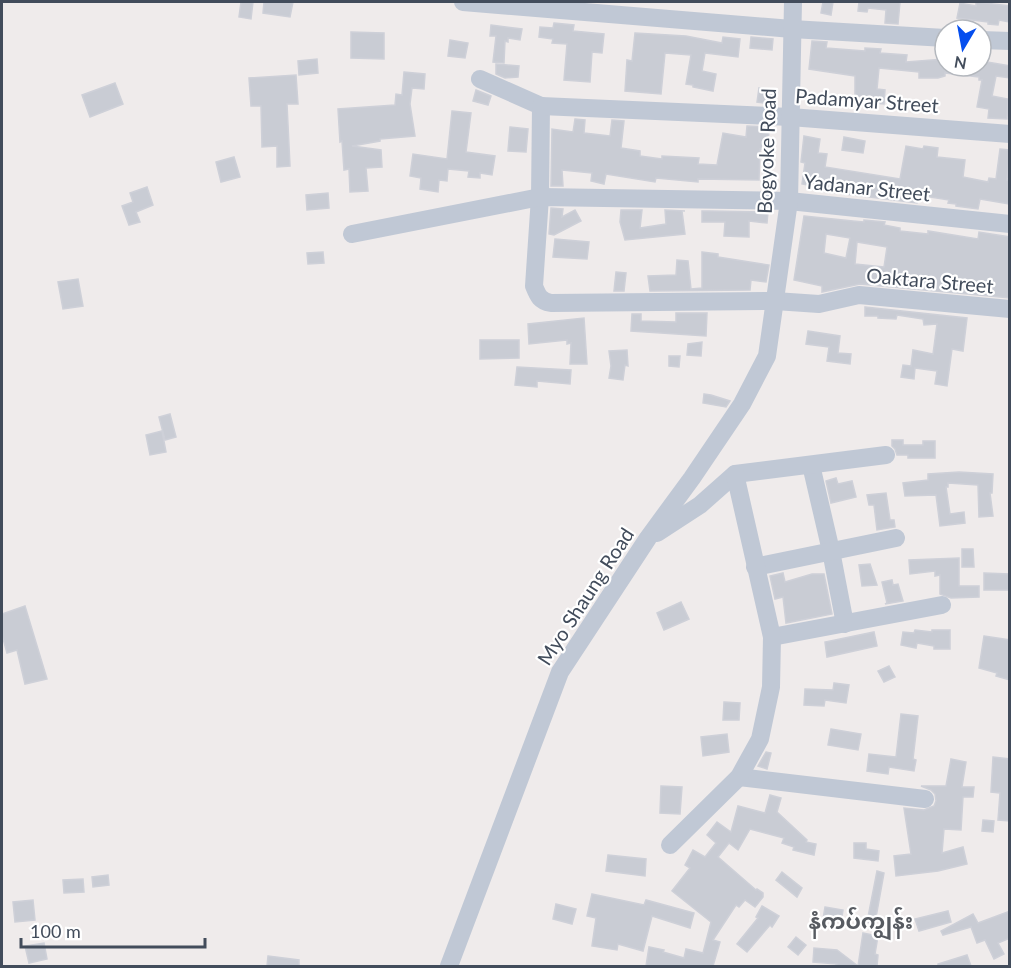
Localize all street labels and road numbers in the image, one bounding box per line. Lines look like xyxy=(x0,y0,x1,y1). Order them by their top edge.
street label: Padamyar Street xyxy=(795,83,939,117)
street label: Bogyoke Road xyxy=(752,88,780,214)
street label: Yadanar Street xyxy=(803,168,931,206)
street label: Oaktara Street xyxy=(865,262,995,298)
street label: Myo Shaung Road xyxy=(532,523,638,669)

